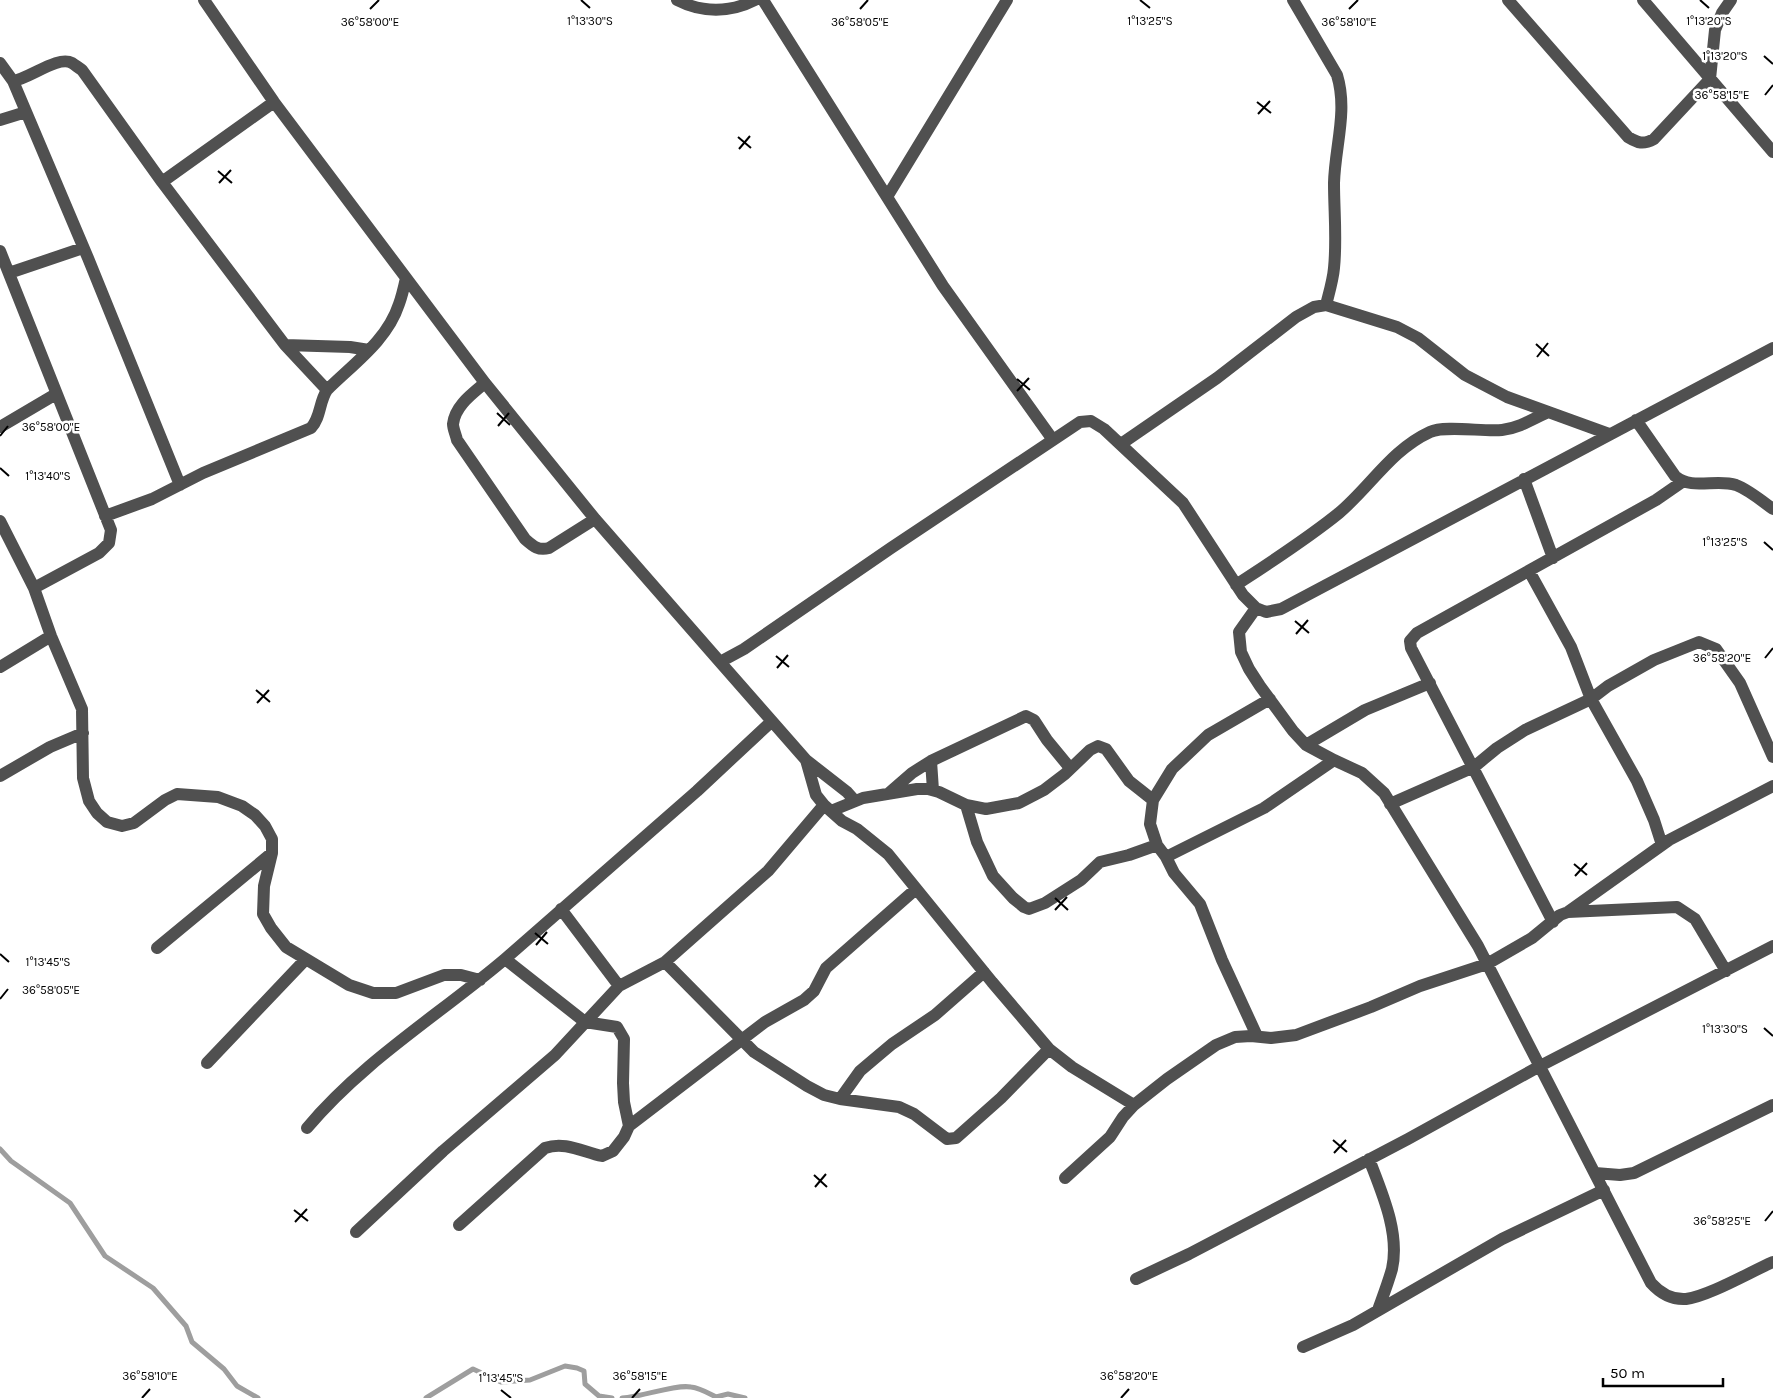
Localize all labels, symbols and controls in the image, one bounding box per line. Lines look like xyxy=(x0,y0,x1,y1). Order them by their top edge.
text: 1°13'30"S xyxy=(567,14,613,28)
text: 1°13'25"S xyxy=(1127,14,1173,28)
text: 1°13'20"S xyxy=(1686,14,1732,28)
text: 36°58'00"E xyxy=(341,15,399,29)
text: 36°58'05"E xyxy=(831,15,889,29)
text: 36°58'10"E xyxy=(1321,15,1377,29)
text: 1°13'20"S xyxy=(1702,49,1748,63)
text: 36°58'15"E xyxy=(1695,88,1749,102)
text: 36°58'00"E xyxy=(22,420,80,434)
text: 1°13'40"S xyxy=(25,469,71,483)
text: 1°13'25"S xyxy=(1702,535,1748,549)
text: 36°58'20"E xyxy=(1693,651,1751,665)
text: 1°13'45"S xyxy=(25,955,71,969)
text: 36°58'05"E xyxy=(22,983,80,997)
text: 1°13'30"S xyxy=(1702,1022,1748,1036)
text: 36°58'25"E xyxy=(1693,1214,1751,1228)
scale bar xyxy=(1603,1356,1723,1388)
text: 50 m xyxy=(1610,1364,1645,1382)
text: 36°58'10"E xyxy=(122,1369,178,1383)
text: 36°58'15"E xyxy=(613,1369,667,1383)
text: 36°58'20"E xyxy=(1100,1369,1158,1383)
text: 1°13'45"S xyxy=(478,1371,524,1385)

